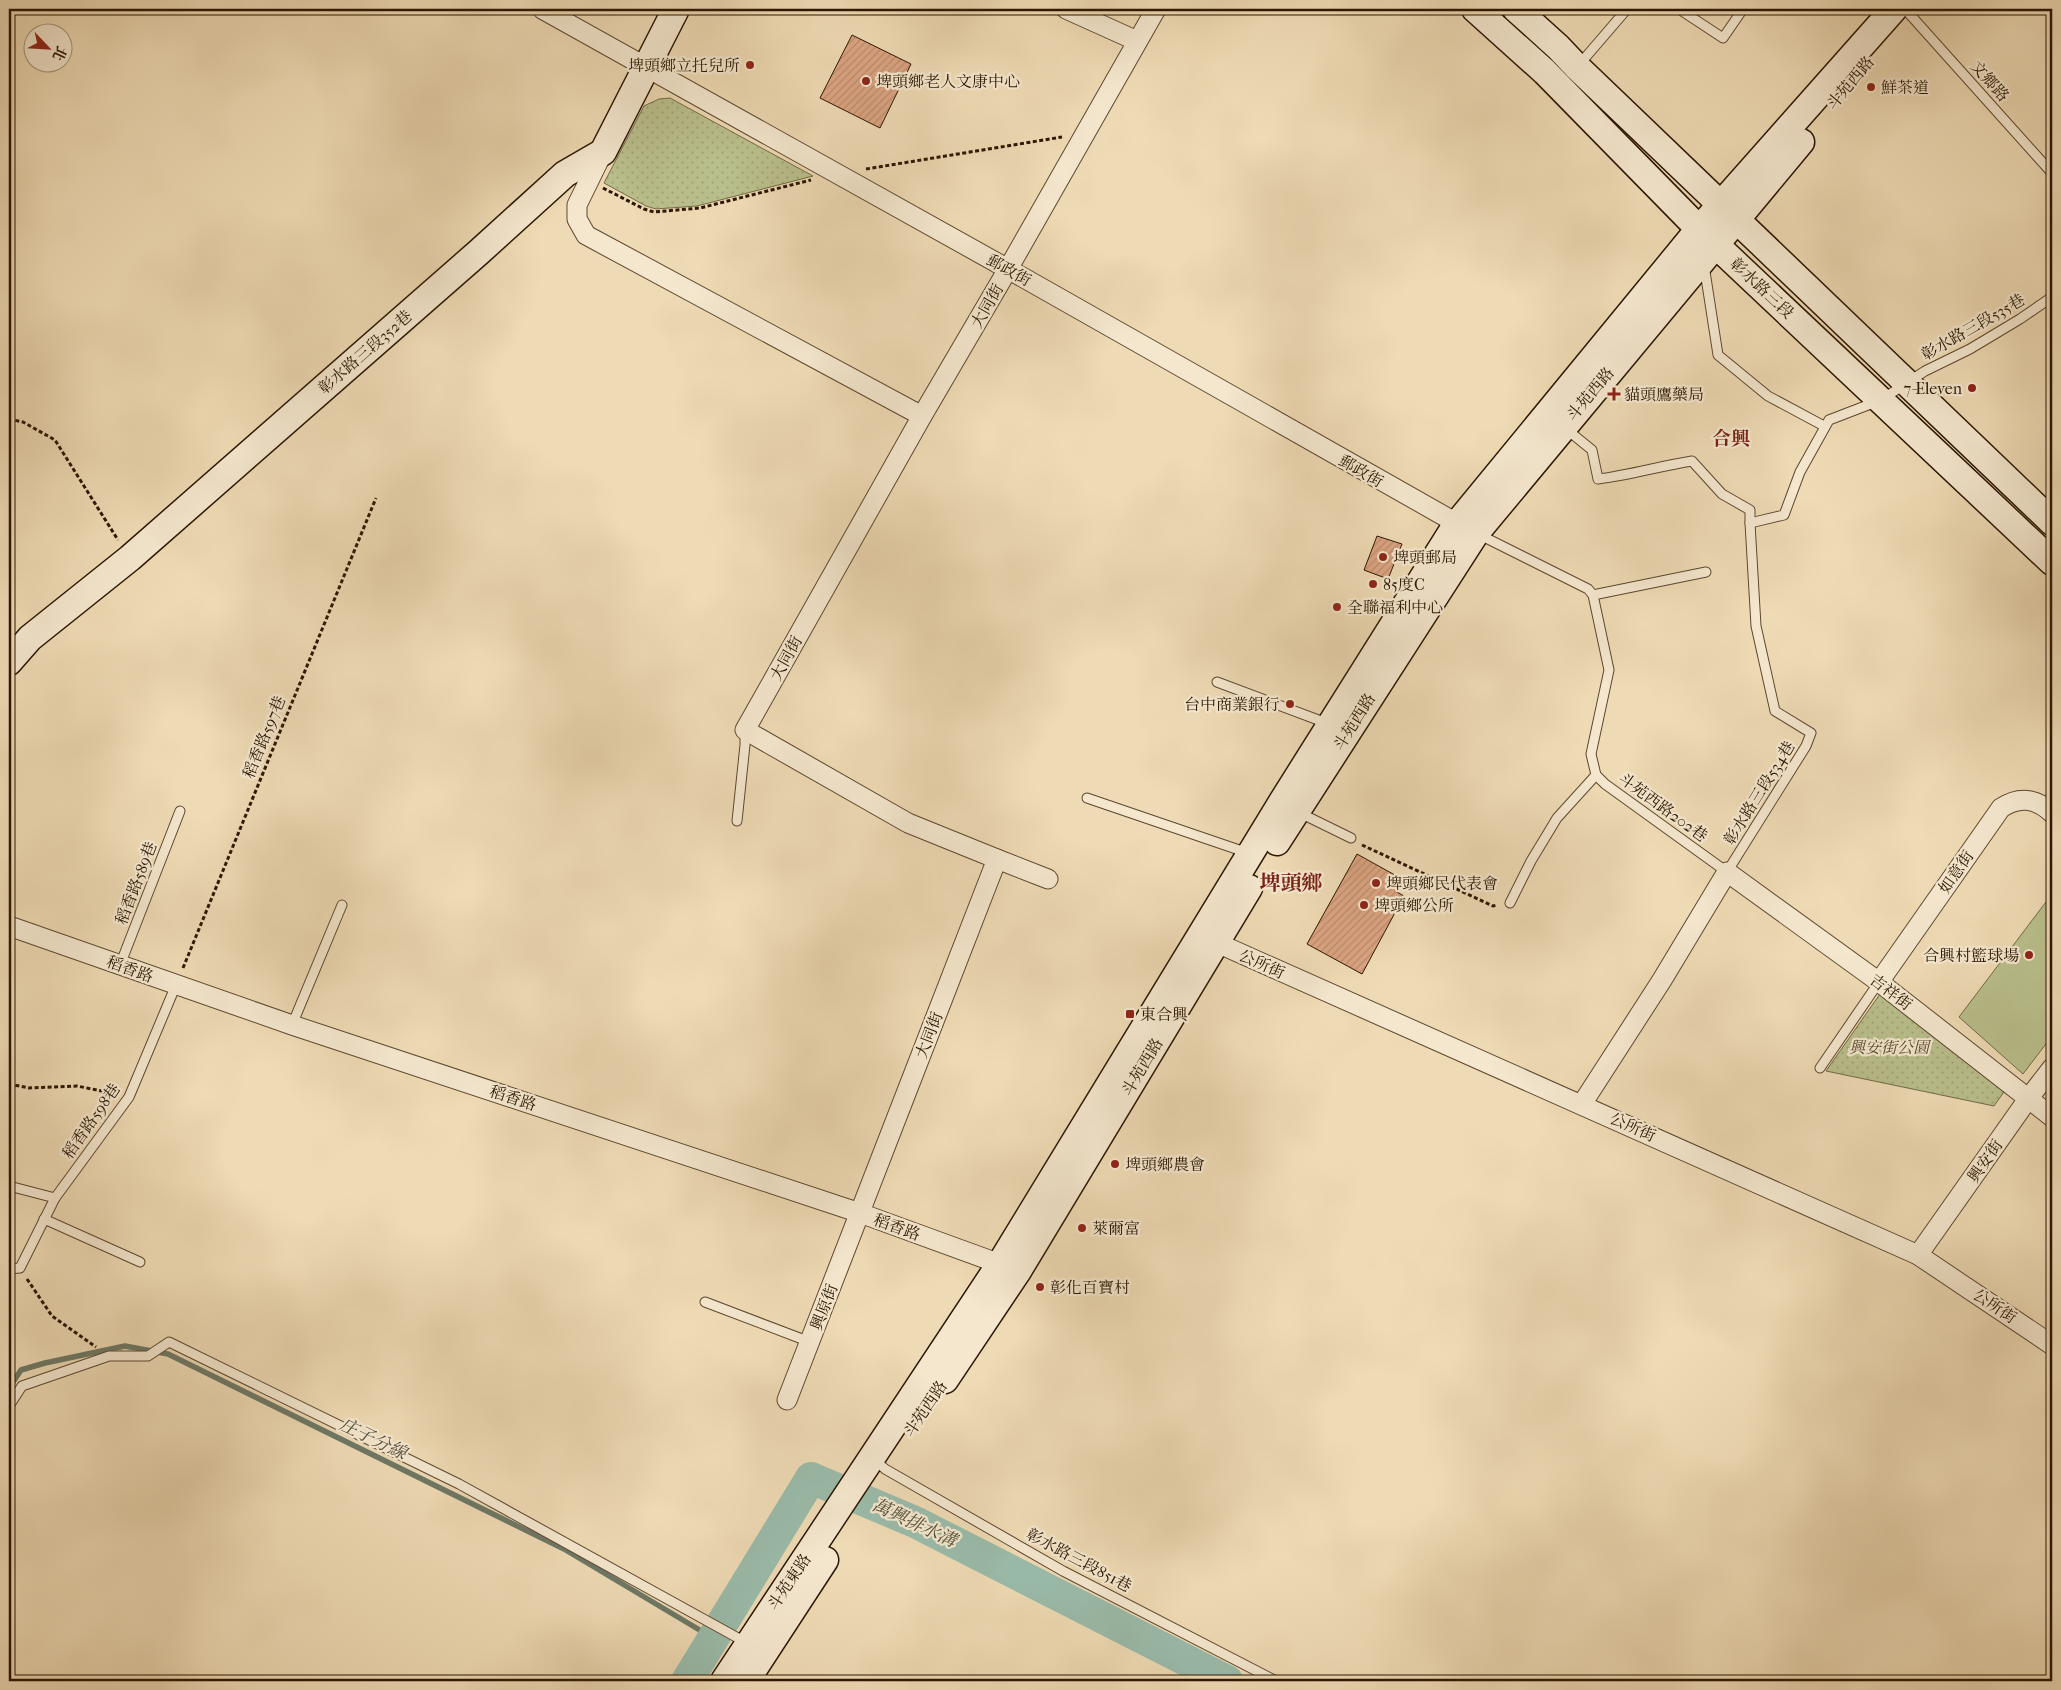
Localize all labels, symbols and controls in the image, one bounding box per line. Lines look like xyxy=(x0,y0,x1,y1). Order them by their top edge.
north arrow xyxy=(22,22,72,72)
text: 北 xyxy=(49,43,70,63)
street label: 斗苑西路 xyxy=(1822,52,1878,114)
place label: 埤頭鄉立托兒所 xyxy=(628,56,740,75)
street label: 文鄉路 xyxy=(1967,57,2013,105)
marker: 埤頭鄉立托兒所 xyxy=(744,59,756,71)
place label: 埤頭鄉老人文康中心 xyxy=(876,72,1020,91)
marker: 埤頭鄉老人文康中心 xyxy=(860,75,872,87)
place label: 鮮茶道 xyxy=(1881,78,1929,97)
marker: 鮮茶道 xyxy=(1865,81,1877,93)
street label: 郵政街 xyxy=(983,250,1035,290)
street label: 彰水路三段 xyxy=(1726,254,1798,322)
street label: 大同街 xyxy=(967,280,1007,332)
street label: 彰水路三段535巷 xyxy=(1918,290,2028,364)
street label: 彰水路三段352巷 xyxy=(314,306,416,398)
street label: 斗苑西路 xyxy=(1562,363,1618,425)
place label: 7-Eleven xyxy=(1903,379,1963,398)
marker: 7-Eleven xyxy=(1966,382,1978,394)
place label: 貓頭鷹藥局 xyxy=(1624,385,1704,404)
marker: 貓頭鷹藥局 xyxy=(1608,388,1620,400)
district label: 合興 xyxy=(1712,428,1750,450)
street label: 郵政街 xyxy=(1335,451,1387,491)
place label: 埤頭郵局 xyxy=(1393,548,1457,567)
marker: 埤頭郵局 xyxy=(1377,551,1389,563)
place label: 85度C xyxy=(1383,575,1425,594)
marker: 85度C xyxy=(1367,578,1379,590)
place label: 全聯福利中心 xyxy=(1347,598,1443,617)
marker: 全聯福利中心 xyxy=(1331,601,1343,613)
street label: 大同街 xyxy=(766,632,806,684)
street label: 斗苑西路 xyxy=(1329,690,1379,754)
street label: 稻香路597巷 xyxy=(239,693,289,781)
place label: 台中商業銀行 xyxy=(1184,695,1280,714)
marker: 台中商業銀行 xyxy=(1284,698,1296,710)
street label: 彰水路三段534巷 xyxy=(1719,738,1799,848)
street label: 斗苑西路202巷 xyxy=(1615,768,1711,846)
street label: 稻香路589巷 xyxy=(111,839,161,927)
street label: 如意街 xyxy=(1934,847,1978,897)
district label: 埤頭鄉 xyxy=(1260,871,1323,895)
place label: 埤頭鄉民代表會 xyxy=(1386,874,1498,893)
marker: 埤頭鄉民代表會 xyxy=(1370,877,1382,889)
place label: 埤頭鄉公所 xyxy=(1374,896,1454,915)
marker: 埤頭鄉公所 xyxy=(1358,899,1370,911)
street label: 公所街 xyxy=(1236,946,1288,982)
place label: 合興村籃球場 xyxy=(1923,946,2019,965)
marker: 合興村籃球場 xyxy=(2023,949,2035,961)
street label: 稻香路 xyxy=(104,952,156,986)
street label: 吉祥街 xyxy=(1866,970,1916,1014)
place label: 東合興 xyxy=(1140,1005,1188,1024)
marker: 東合興 xyxy=(1124,1008,1136,1020)
street label: 大同街 xyxy=(912,1009,946,1061)
street label: 斗苑西路 xyxy=(1117,1035,1167,1099)
park label: 興安街公園 xyxy=(1849,1038,1932,1057)
street label: 稻香路598巷 xyxy=(58,1080,124,1162)
street label: 稻香路 xyxy=(487,1082,539,1114)
street label: 公所街 xyxy=(1607,1109,1659,1145)
street label: 興安街 xyxy=(1963,1136,2007,1186)
place label: 埤頭鄉農會 xyxy=(1125,1155,1205,1174)
marker: 埤頭鄉農會 xyxy=(1109,1158,1121,1170)
street label: 稻香路 xyxy=(871,1210,923,1244)
place label: 萊爾富 xyxy=(1092,1219,1140,1238)
marker: 萊爾富 xyxy=(1076,1222,1088,1234)
place label: 彰化百寶村 xyxy=(1050,1278,1130,1297)
street label: 興原街 xyxy=(807,1281,841,1333)
marker: 彰化百寶村 xyxy=(1034,1281,1046,1293)
street label: 公所街 xyxy=(1970,1285,2020,1327)
street label: 斗苑西路 xyxy=(899,1377,951,1441)
water label: 庄子分線 xyxy=(336,1414,412,1465)
water label: 萬興排水溝 xyxy=(869,1494,962,1553)
street label: 彰水路三段851巷 xyxy=(1023,1524,1135,1596)
street label: 斗苑東路 xyxy=(763,1550,815,1614)

